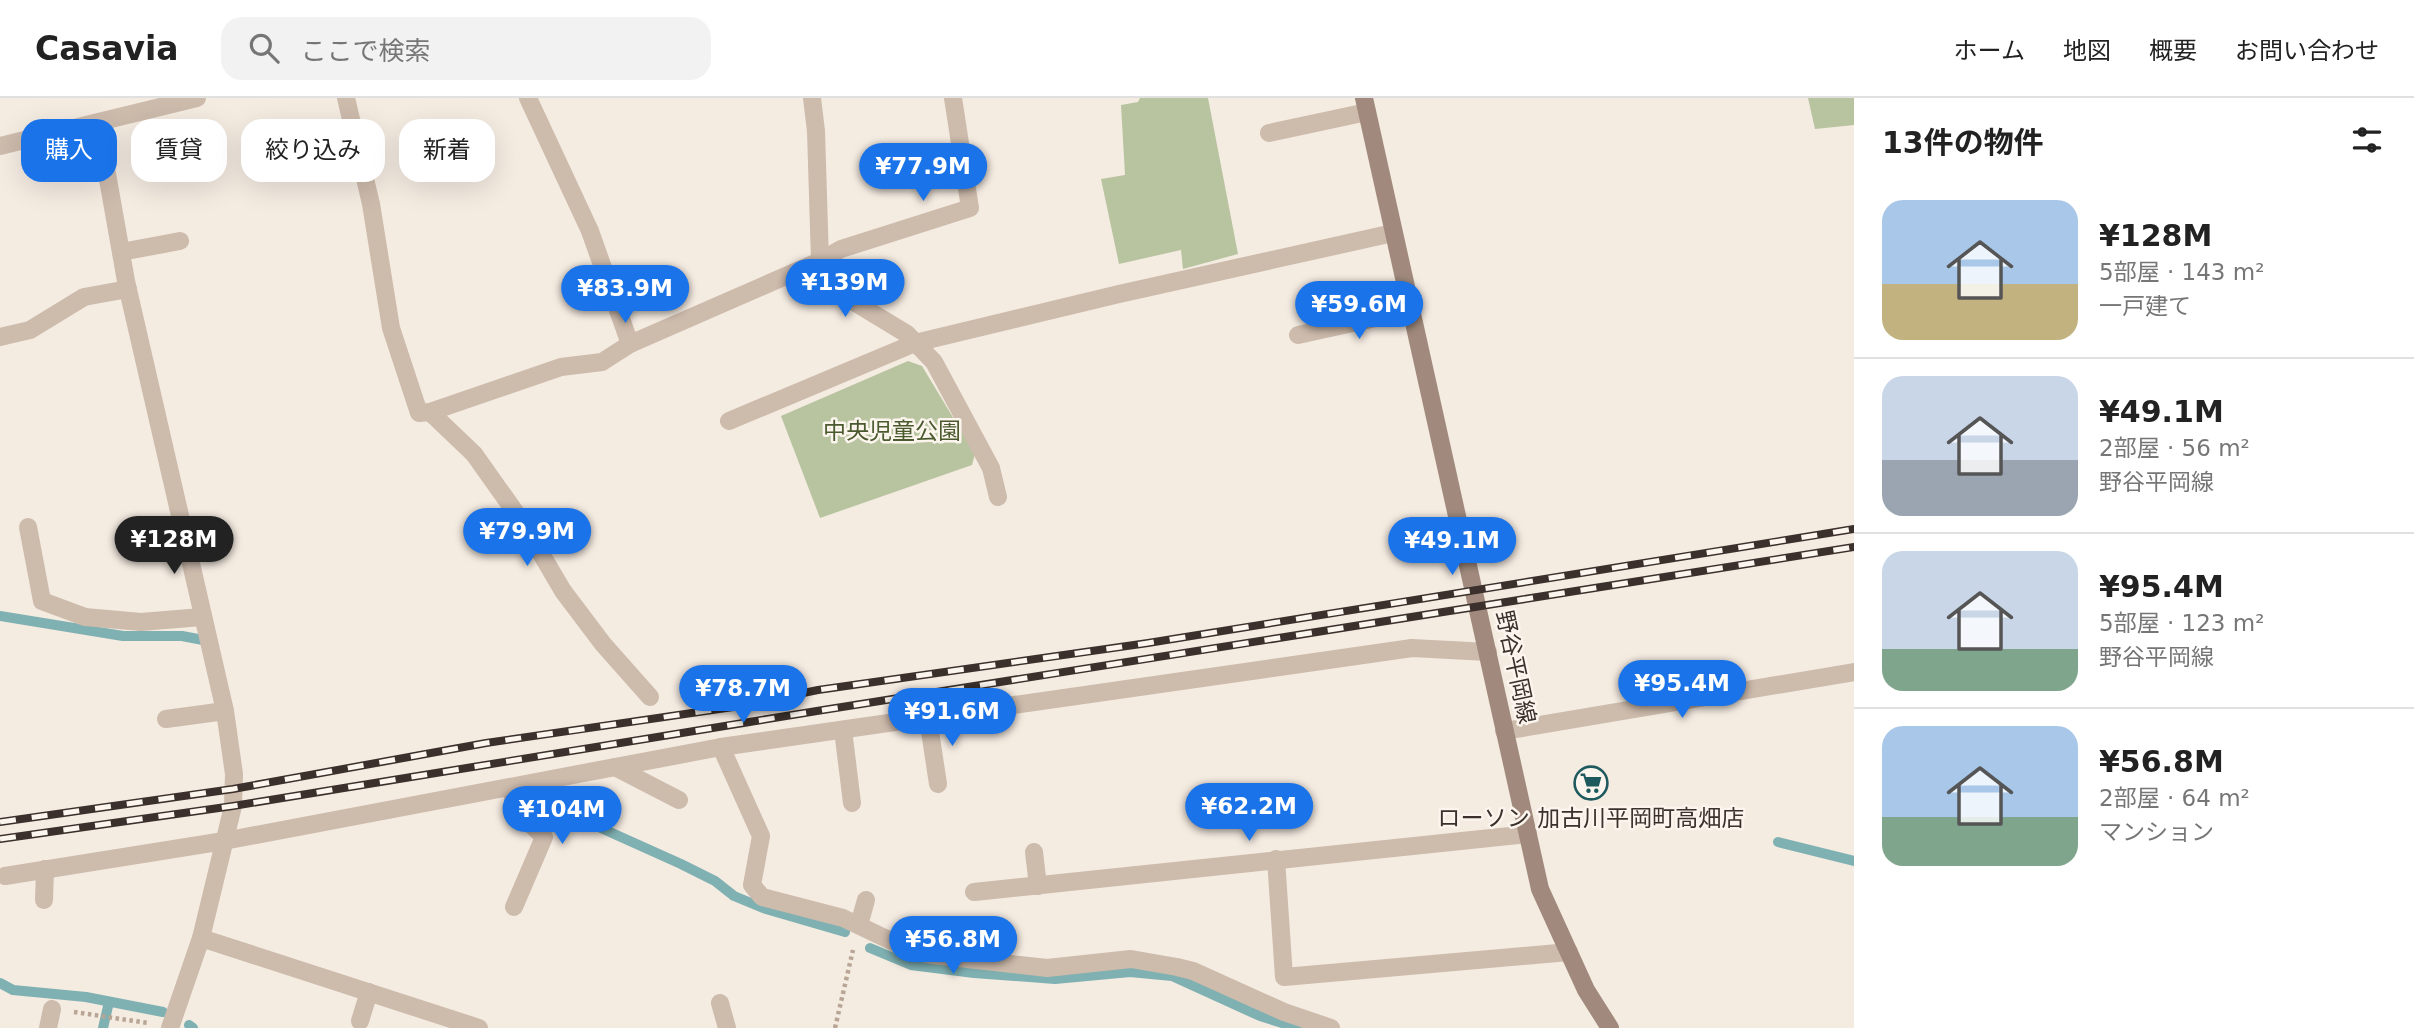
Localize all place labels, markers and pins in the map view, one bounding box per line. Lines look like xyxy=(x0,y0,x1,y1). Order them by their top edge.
pin: ¥77.9M xyxy=(866,144,980,203)
pin: ¥139M xyxy=(796,260,894,319)
pin: ¥83.9M xyxy=(568,266,682,325)
pin: ¥59.6M xyxy=(1302,282,1416,341)
pin: ¥79.9M xyxy=(470,508,584,568)
pin: ¥128M xyxy=(125,517,223,576)
pin: ¥49.1M xyxy=(1395,518,1509,577)
pin: ¥95.4M xyxy=(1625,660,1739,720)
pin: ¥78.7M xyxy=(686,666,800,725)
pin: ¥91.6M xyxy=(895,688,1009,748)
supermarket icon: ローソン 加古川平岡町高畑店 xyxy=(1572,764,1610,802)
pin: ¥62.2M xyxy=(1192,784,1306,843)
pin: ¥104M xyxy=(513,786,611,846)
place label: ローソン 加古川平岡町高畑店 xyxy=(1438,805,1744,831)
pin: ¥56.8M xyxy=(896,916,1010,976)

